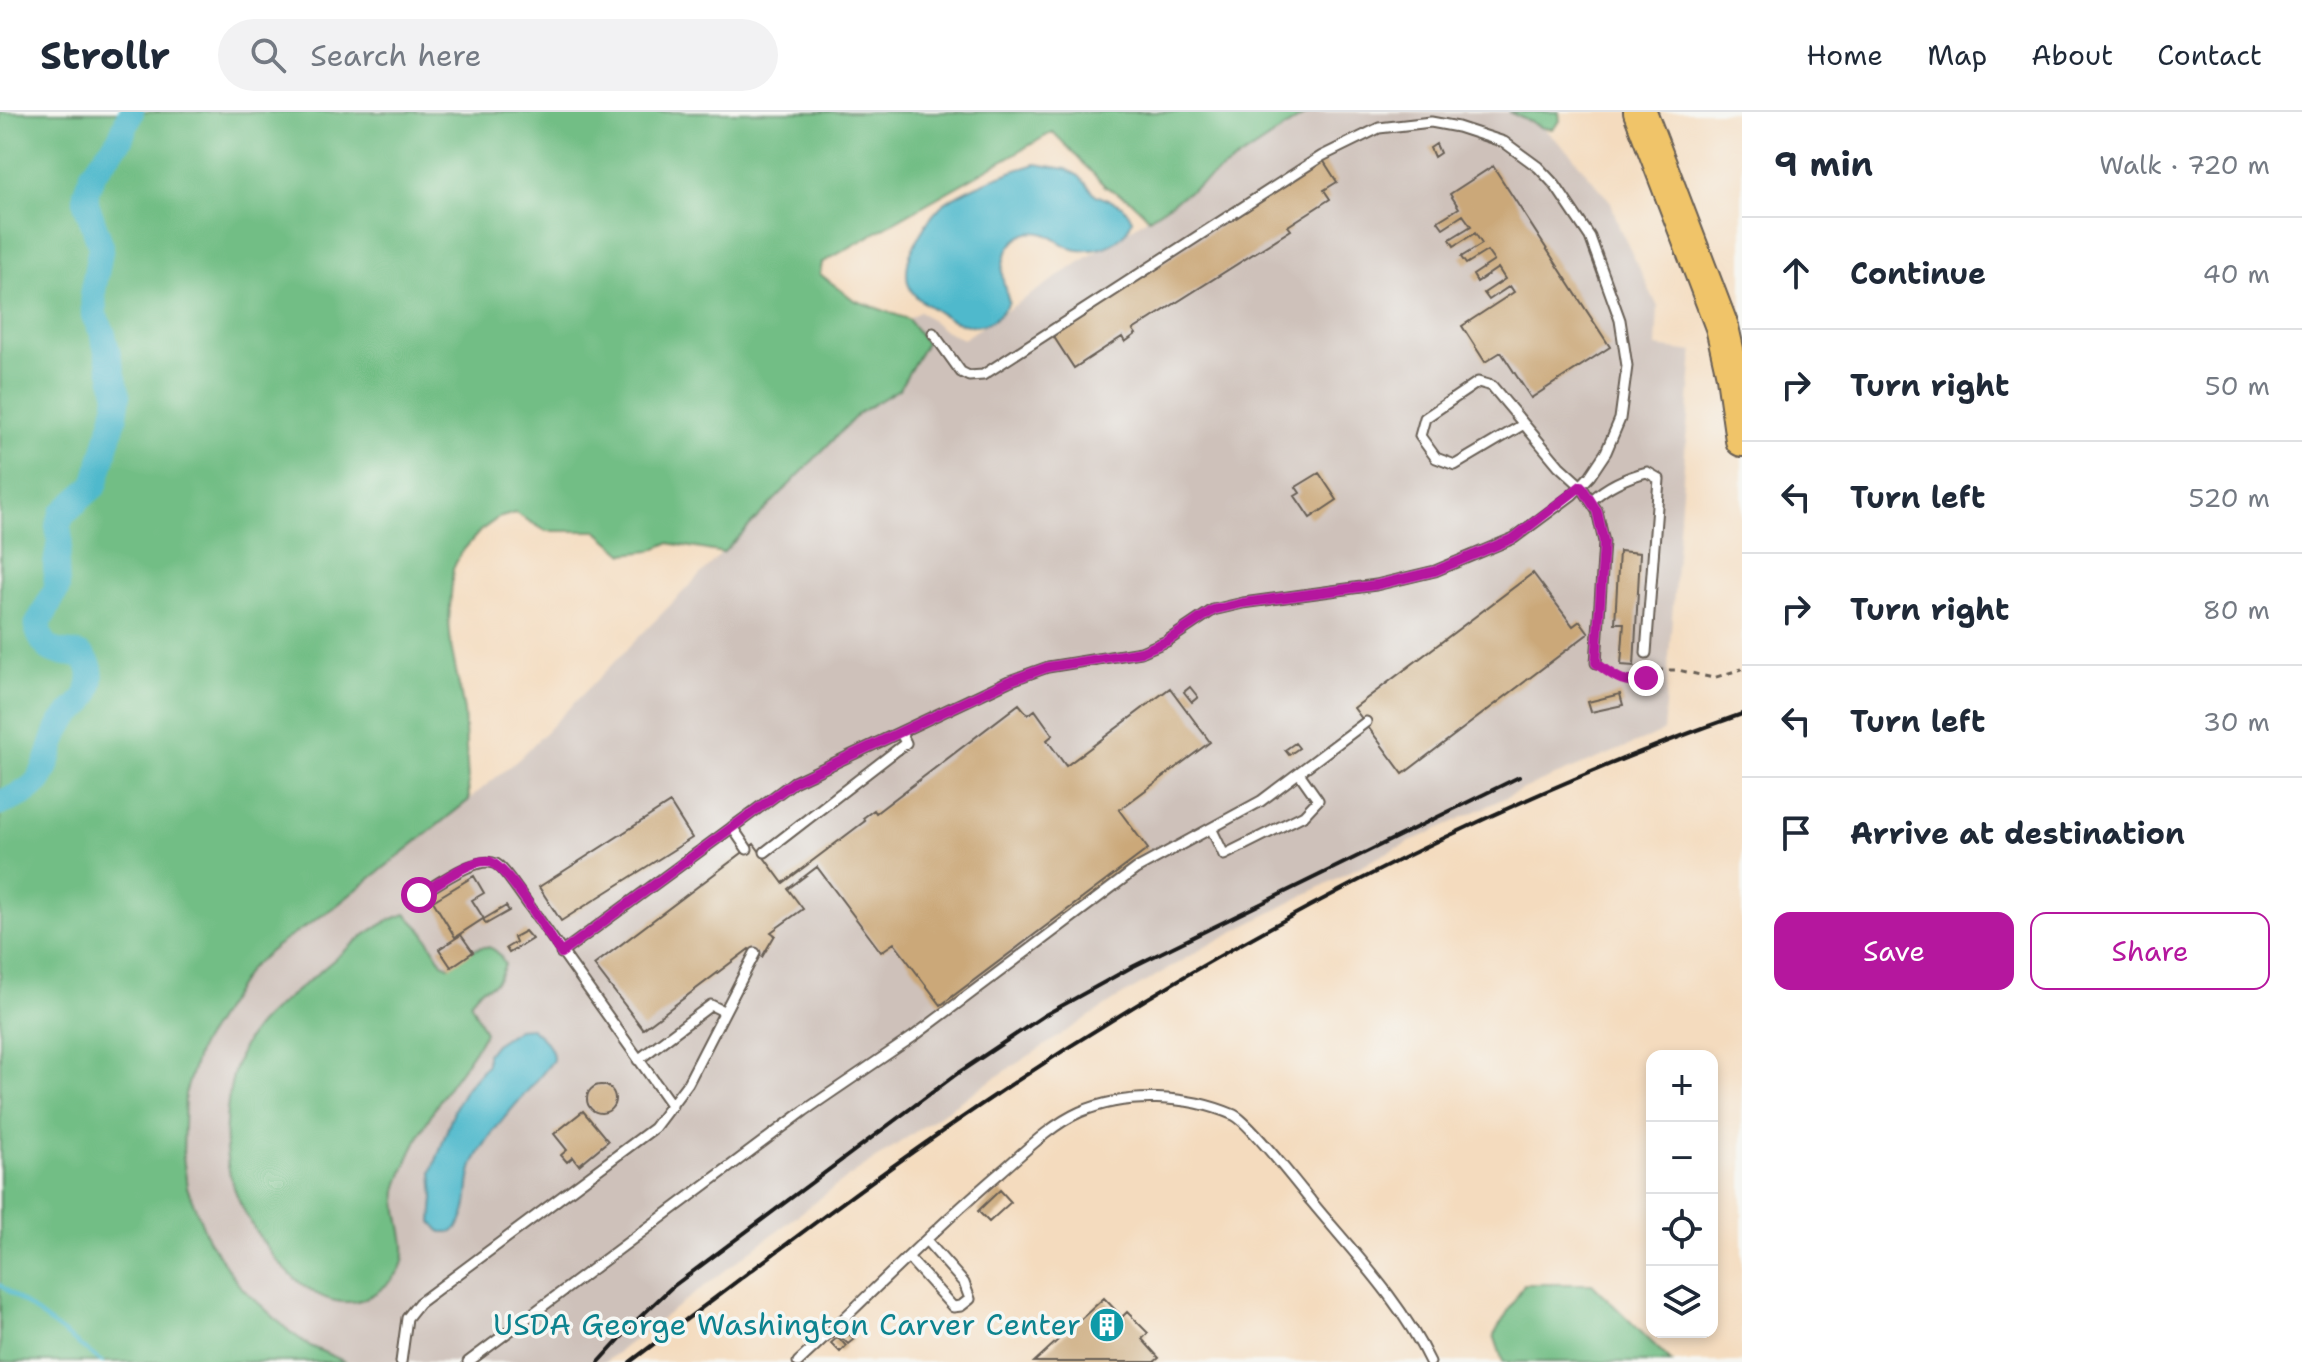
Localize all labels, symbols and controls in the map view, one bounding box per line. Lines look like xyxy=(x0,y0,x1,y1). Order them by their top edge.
search box xyxy=(218,19,778,91)
text: Strollr xyxy=(40,30,170,81)
icon: search xyxy=(246,33,290,77)
text: Search here xyxy=(310,35,482,76)
text: Home xyxy=(1806,36,1883,74)
text: Map xyxy=(1927,36,1987,74)
text: About xyxy=(2031,36,2113,74)
text: Contact xyxy=(2157,36,2262,74)
text: 9 min xyxy=(1774,141,1873,187)
text: Walk · 720 m xyxy=(2099,147,2270,182)
icon: ahead xyxy=(1774,251,1818,295)
text: Continue xyxy=(1850,253,1986,294)
text: 40 m xyxy=(2203,256,2270,291)
icon: right xyxy=(1774,363,1818,407)
text: Turn right xyxy=(1850,365,2009,406)
text: 50 m xyxy=(2205,368,2270,403)
icon: left xyxy=(1774,475,1818,519)
text: Turn left xyxy=(1850,477,1985,518)
text: 520 m xyxy=(2189,480,2270,515)
icon: right xyxy=(1774,587,1818,631)
text: Turn right xyxy=(1850,589,2009,630)
text: 80 m xyxy=(2203,592,2270,627)
route end xyxy=(1628,660,1664,696)
icon: left xyxy=(1774,699,1818,743)
text: Turn left xyxy=(1850,701,1985,742)
text: 30 m xyxy=(2203,704,2270,739)
icon: arrive xyxy=(1774,811,1818,855)
text: Arrive at destination xyxy=(1850,813,2185,854)
route start xyxy=(401,877,437,913)
button: Save xyxy=(1774,912,2014,990)
button: Share xyxy=(2030,912,2270,990)
map controls xyxy=(1646,1050,1718,1338)
button: + xyxy=(1646,1050,1718,1122)
button: − xyxy=(1646,1122,1718,1194)
button: locate xyxy=(1646,1194,1718,1266)
button: layers xyxy=(1646,1266,1718,1338)
place label: USDA George Washington Carver Center xyxy=(493,1304,1081,1345)
building icon: USDA George Washington Carver Center xyxy=(1088,1306,1126,1344)

